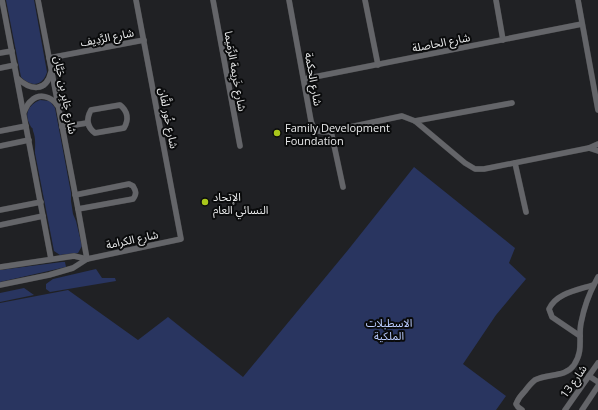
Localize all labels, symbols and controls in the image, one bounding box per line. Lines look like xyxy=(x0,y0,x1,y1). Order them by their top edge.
street label: شارع الرَّدِيف xyxy=(79,24,136,51)
street label: شارع الحاصلة xyxy=(411,29,472,56)
street label: شارع خَرِيمة الرِّمَيما xyxy=(220,30,251,113)
street label: شارع الحكمة xyxy=(301,51,326,107)
street label: شارع جَابِر بن حَيَّان xyxy=(50,55,81,136)
street label: شارع خُور لفَّان xyxy=(155,86,182,150)
place label: Family Development Foundation xyxy=(285,120,390,148)
marker: Family Development Foundation xyxy=(272,128,282,138)
place label: الإتحاد النسائي العام xyxy=(213,189,268,219)
marker: الإتحاد النسائي العام xyxy=(200,197,210,207)
street label: شارع الكرامة xyxy=(104,226,160,253)
park label: الاسطبلات الملكية xyxy=(366,315,412,343)
street label: شارع 13 xyxy=(556,361,591,401)

